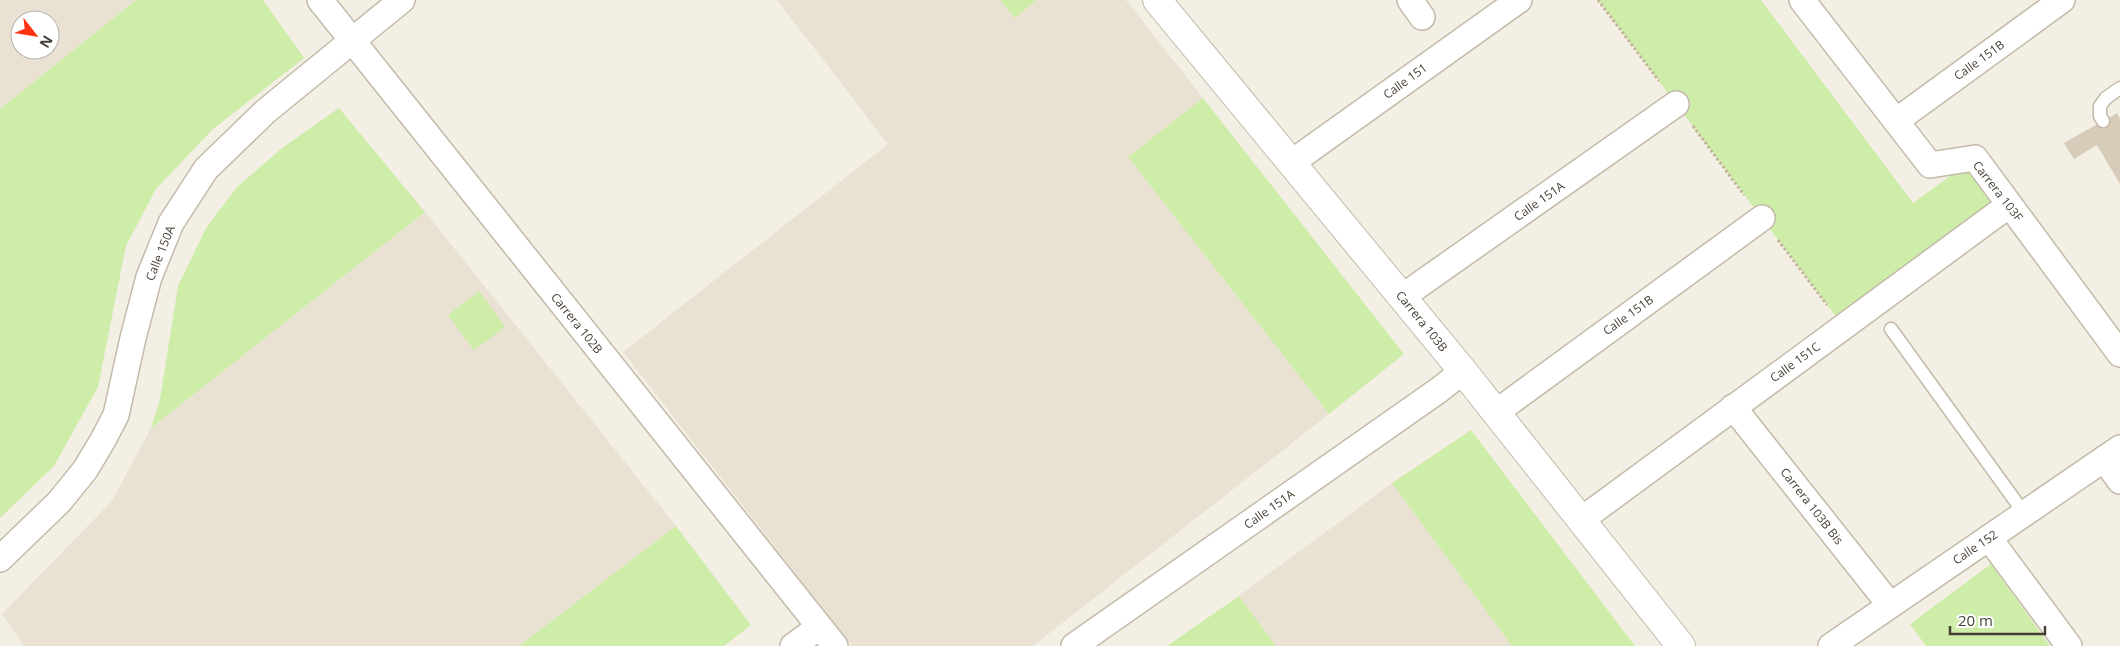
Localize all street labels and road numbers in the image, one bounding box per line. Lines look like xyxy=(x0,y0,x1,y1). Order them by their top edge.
street label: Calle 151B xyxy=(1950,36,2008,84)
street label: Calle 151 xyxy=(1379,59,1431,103)
street label: Carrera 103F xyxy=(1969,157,2027,225)
street label: Calle 151A xyxy=(1510,177,1568,225)
street label: Calle 150A xyxy=(141,222,179,283)
street label: Carrera 103B xyxy=(1392,287,1452,355)
street label: Carrera 102B xyxy=(547,289,607,357)
street label: Calle 151B xyxy=(1599,291,1657,339)
street label: Calle 151C xyxy=(1766,338,1824,386)
street label: Carrera 103B Bis xyxy=(1777,464,1848,548)
street label: Calle 151A xyxy=(1240,485,1298,533)
street label: Calle 152 xyxy=(1949,526,2001,568)

